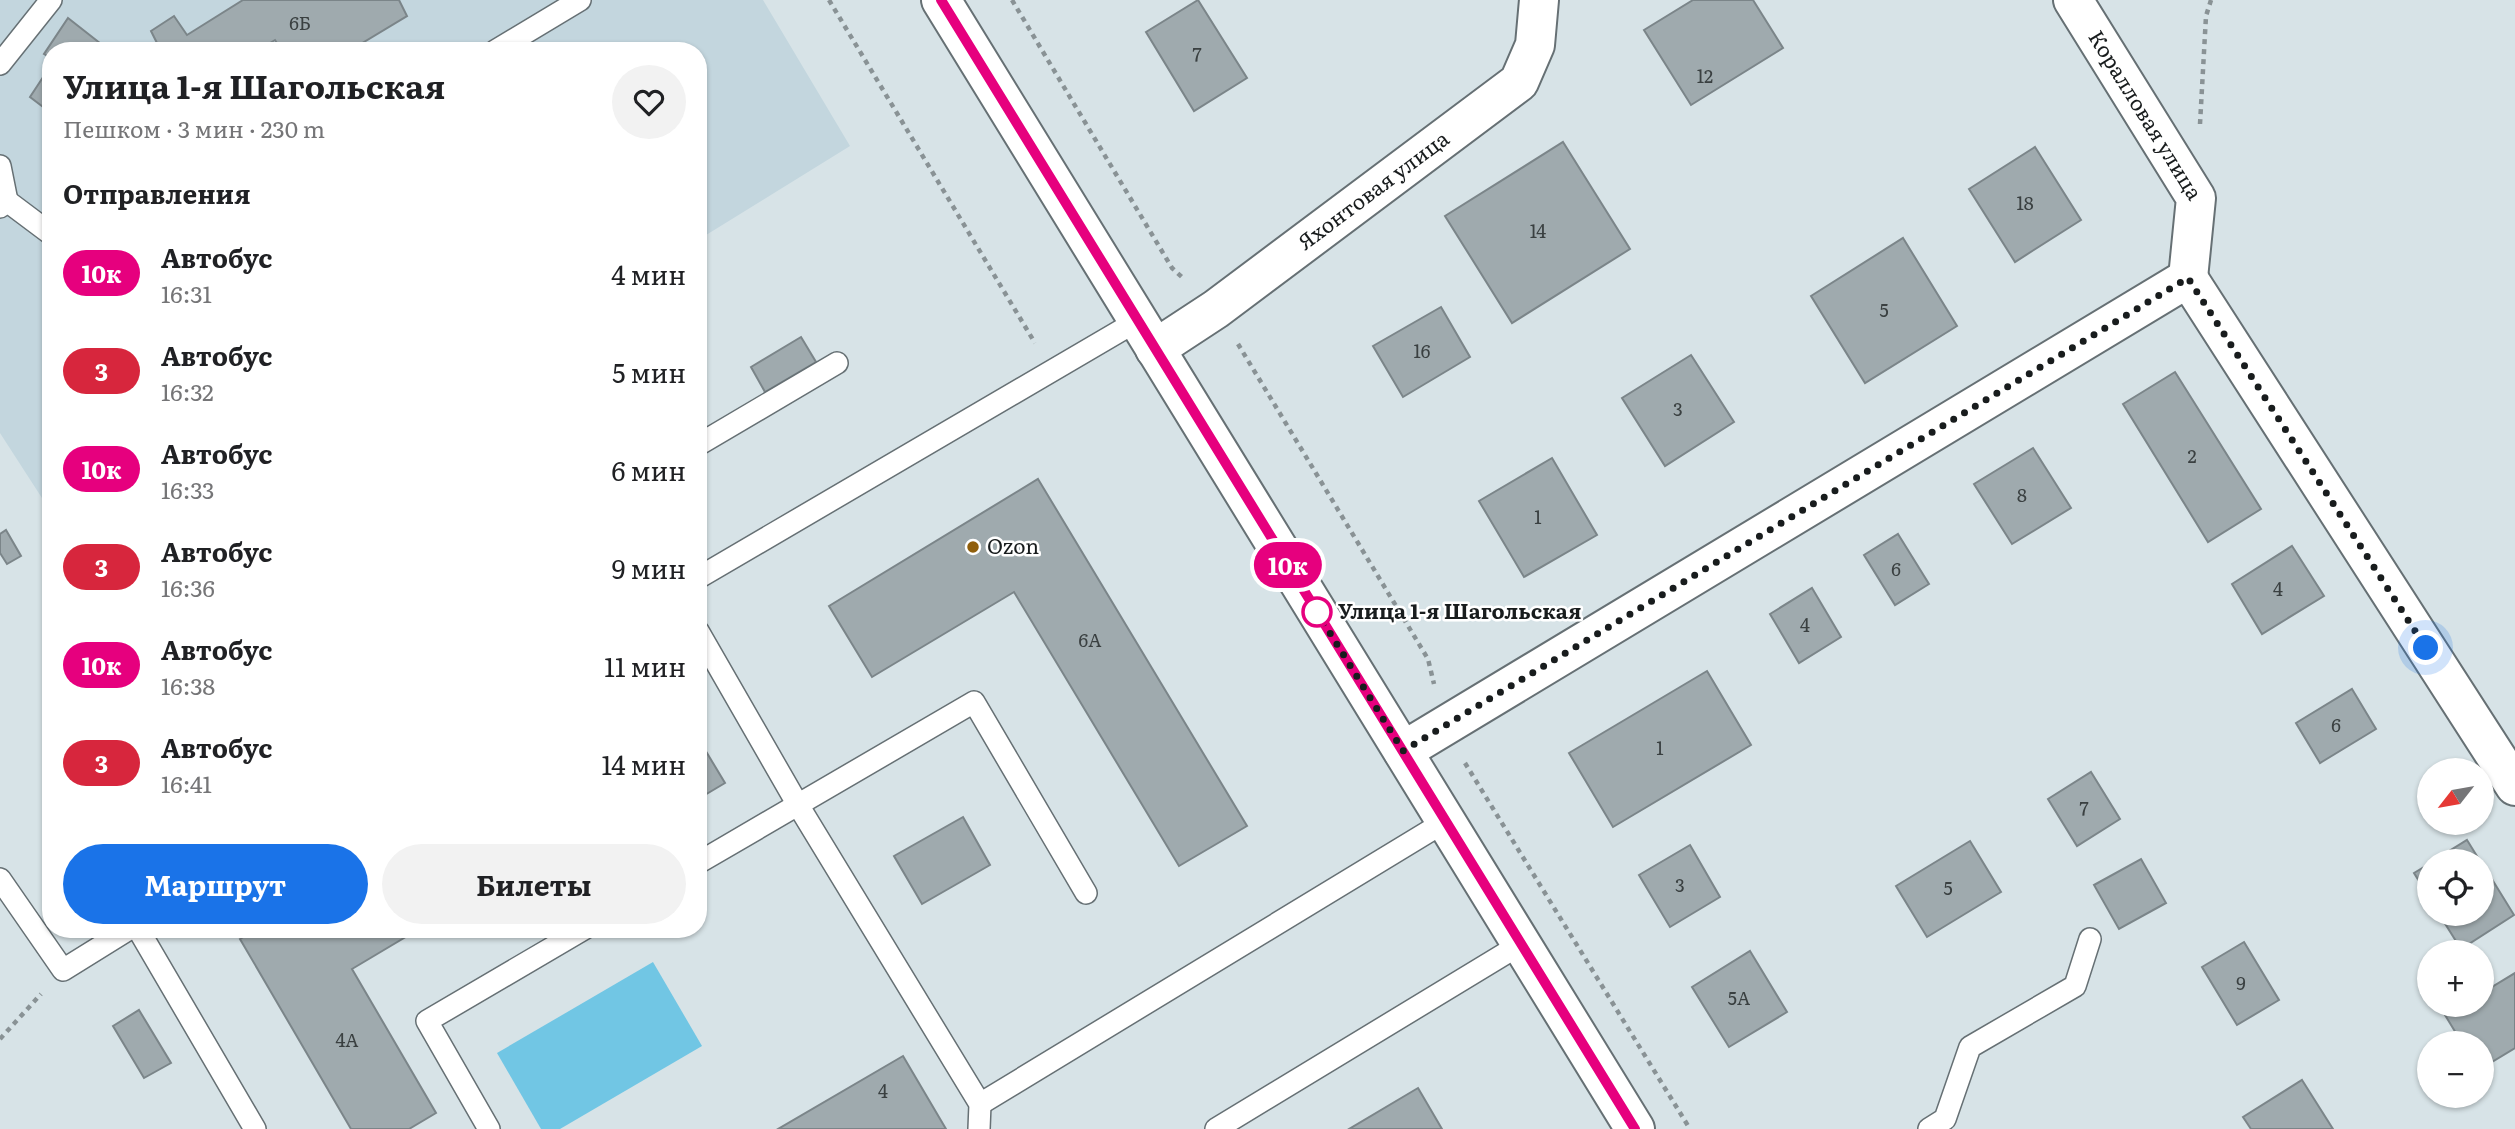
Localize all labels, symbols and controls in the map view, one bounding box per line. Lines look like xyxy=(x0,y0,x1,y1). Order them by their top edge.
house number: 6Б xyxy=(289,9,311,36)
street label: Коралловая улица xyxy=(2082,23,2212,206)
house number: 7 xyxy=(1192,40,1202,67)
text: Улица 1-я Шагольская xyxy=(63,60,445,109)
house number: 12 xyxy=(1697,62,1713,89)
button: heart xyxy=(612,65,686,139)
text: Пешком · 3 мин · 230 m xyxy=(63,111,325,145)
street label: Яхонтовая улица xyxy=(1290,121,1455,256)
text: Отправления xyxy=(63,173,251,212)
house number: 18 xyxy=(2016,189,2034,216)
house number: 14 xyxy=(1530,217,1546,244)
text: Автобус xyxy=(161,237,272,276)
text: 4 мин xyxy=(611,254,686,293)
text: 10к xyxy=(81,255,122,290)
text: 16:31 xyxy=(161,276,212,310)
house number: 5 xyxy=(1879,296,1889,323)
text: Автобус xyxy=(161,335,272,374)
house number: 16 xyxy=(1414,337,1431,364)
text: 5 мин xyxy=(612,352,686,391)
text: 3 xyxy=(95,353,108,388)
text: 16:32 xyxy=(161,374,214,408)
house number: 3 xyxy=(1673,395,1683,422)
text: Автобус xyxy=(161,433,272,472)
house number: 2 xyxy=(2187,442,2197,469)
text: 6 мин xyxy=(612,450,686,489)
text: 10к xyxy=(81,451,122,486)
text: 16:33 xyxy=(161,472,214,506)
house number: 8 xyxy=(2017,481,2027,508)
house number: 1 xyxy=(1534,503,1542,530)
place label: Ozon xyxy=(987,529,1039,560)
text: Автобус xyxy=(161,531,272,570)
marker: Ozon xyxy=(965,539,981,555)
line badge: 10к xyxy=(1248,542,1328,588)
text: 10к xyxy=(1268,547,1308,582)
text: 9 мин xyxy=(612,548,686,587)
text: 3 xyxy=(95,549,108,584)
house number: 6 xyxy=(1891,555,1901,582)
text: 16:36 xyxy=(161,570,215,604)
house number: 4 xyxy=(2273,575,2283,602)
place label: Улица 1-я Шагольская xyxy=(1338,594,1581,625)
marker: Улица 1-я Шагольская xyxy=(1302,597,1332,627)
house number: 4 xyxy=(1800,611,1810,638)
house number: 6А xyxy=(1079,626,1101,653)
text: Автобус xyxy=(161,629,272,668)
your location xyxy=(2408,630,2443,665)
text: 11 мин xyxy=(604,646,686,685)
text: 10к xyxy=(81,647,122,682)
text: 16:38 xyxy=(161,668,215,702)
house number: 6 xyxy=(2331,711,2341,738)
text: Автобус xyxy=(161,727,272,766)
house number: 1 xyxy=(1656,734,1664,761)
text: 14 мин xyxy=(602,744,686,783)
text: 3 xyxy=(95,745,108,780)
north arrow xyxy=(2417,758,2494,835)
map controls xyxy=(2417,758,2494,1108)
text: 16:41 xyxy=(161,766,212,800)
house number: 7 xyxy=(2079,794,2089,821)
button: Маршрут xyxy=(63,844,368,924)
button: Билеты xyxy=(382,844,686,924)
button: locate xyxy=(2417,849,2494,926)
house number: 3 xyxy=(1675,871,1685,898)
house number: 5 xyxy=(1943,874,1953,901)
button: + xyxy=(2417,940,2494,1017)
house number: 9 xyxy=(2236,969,2246,996)
house number: 5А xyxy=(1728,984,1750,1011)
house number: 4А xyxy=(335,1026,359,1053)
button: − xyxy=(2417,1031,2494,1108)
house number: 4 xyxy=(878,1077,888,1104)

